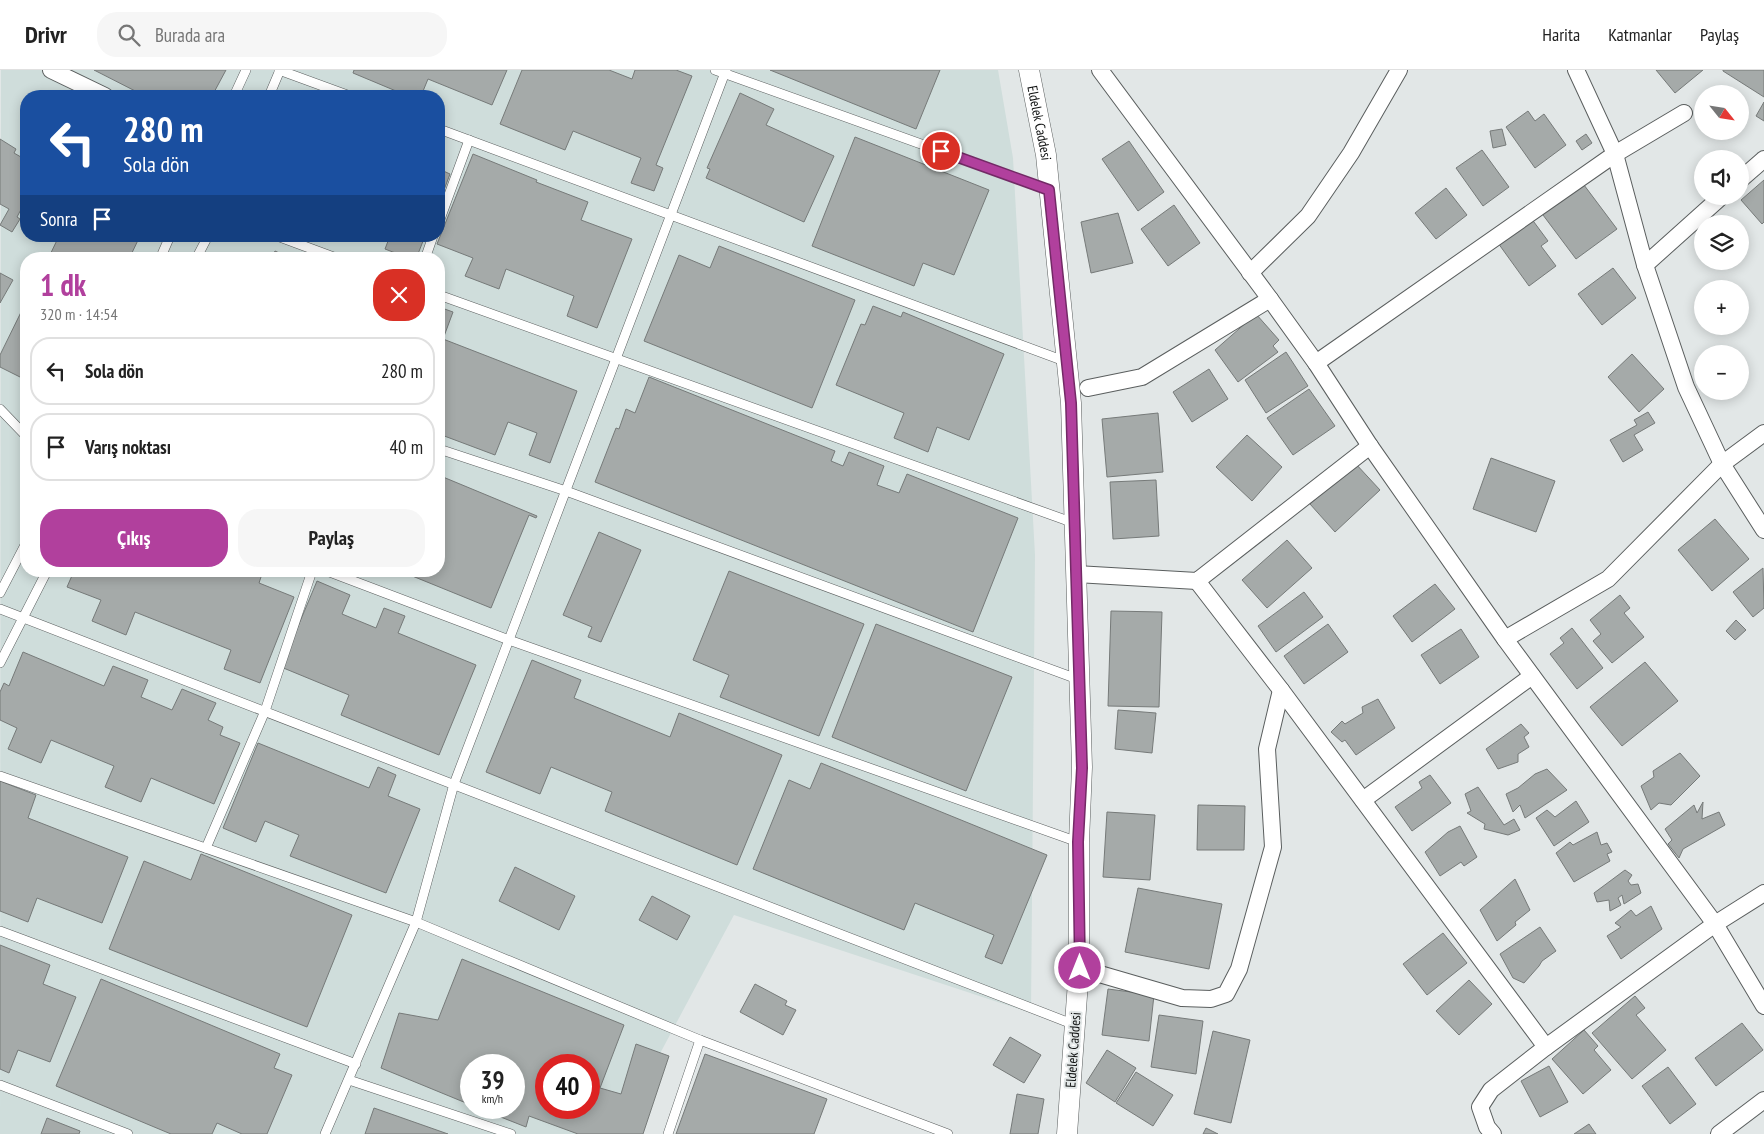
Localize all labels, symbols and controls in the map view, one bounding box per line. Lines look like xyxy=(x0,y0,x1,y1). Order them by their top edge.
search box xyxy=(97,12,447,57)
text: Drivr xyxy=(25,19,67,50)
icon: search xyxy=(115,21,143,49)
text: Burada ara xyxy=(155,23,225,47)
text: Harita xyxy=(1542,23,1580,46)
text: Katmanlar xyxy=(1608,23,1672,46)
text: Paylaş xyxy=(1700,23,1739,46)
street label: Eldelek Caddesi xyxy=(1023,84,1055,161)
north arrow xyxy=(1694,85,1749,140)
map controls xyxy=(1694,85,1749,400)
text: 280 m xyxy=(123,106,204,152)
icon: left xyxy=(40,110,105,175)
pin xyxy=(920,130,962,172)
icon: arrive xyxy=(927,137,955,165)
text: Sola dön xyxy=(123,150,189,178)
button: sound xyxy=(1694,150,1749,205)
icon: arrive xyxy=(88,205,116,233)
text: Sonra xyxy=(40,207,78,231)
button: layers xyxy=(1694,215,1749,270)
text: 1 dk xyxy=(40,265,86,304)
button: close xyxy=(373,269,425,321)
button: + xyxy=(1694,280,1749,335)
text: 320 m · 14:54 xyxy=(40,304,118,324)
button: − xyxy=(1694,345,1749,400)
icon: left xyxy=(42,357,70,385)
text: Sola dön xyxy=(85,359,144,383)
text: 280 m xyxy=(381,359,423,383)
icon: arrive xyxy=(42,433,70,461)
text: Varış noktası xyxy=(85,435,171,459)
text: 40 m xyxy=(390,435,423,459)
button: Çıkış xyxy=(40,509,228,567)
button: Paylaş xyxy=(238,509,425,567)
position arrow xyxy=(1053,941,1105,993)
street label: Eldelek Caddesi xyxy=(1061,1012,1085,1088)
speed limit sign: 40 xyxy=(535,1054,600,1119)
text: 39 xyxy=(481,1064,504,1096)
text: km/h xyxy=(482,1091,503,1106)

